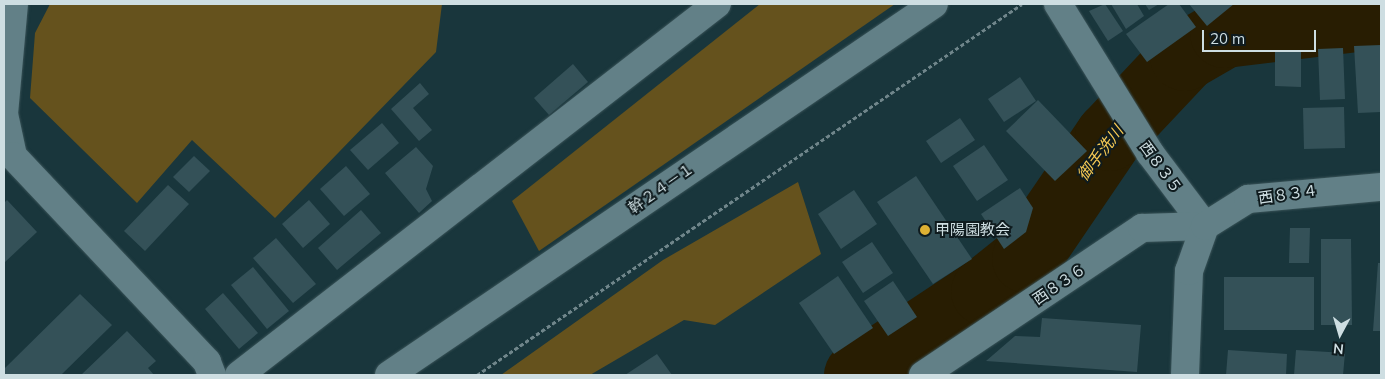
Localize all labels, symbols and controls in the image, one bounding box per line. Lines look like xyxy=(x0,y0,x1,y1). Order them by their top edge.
scale bar xyxy=(1205,20,1319,52)
text: 20 m xyxy=(1210,29,1245,48)
water label: 御手洗川 xyxy=(1073,122,1127,184)
street label: 西８３５ xyxy=(1136,137,1186,197)
street label: 幹２４－１ xyxy=(625,159,697,217)
street label: 西８３４ xyxy=(1257,181,1319,207)
place label: 甲陽園教会 xyxy=(935,221,1010,239)
marker: 甲陽園教会 xyxy=(919,224,931,236)
street label: 西８３６ xyxy=(1029,260,1089,308)
north arrow xyxy=(1315,309,1365,359)
text: N xyxy=(1332,339,1345,358)

